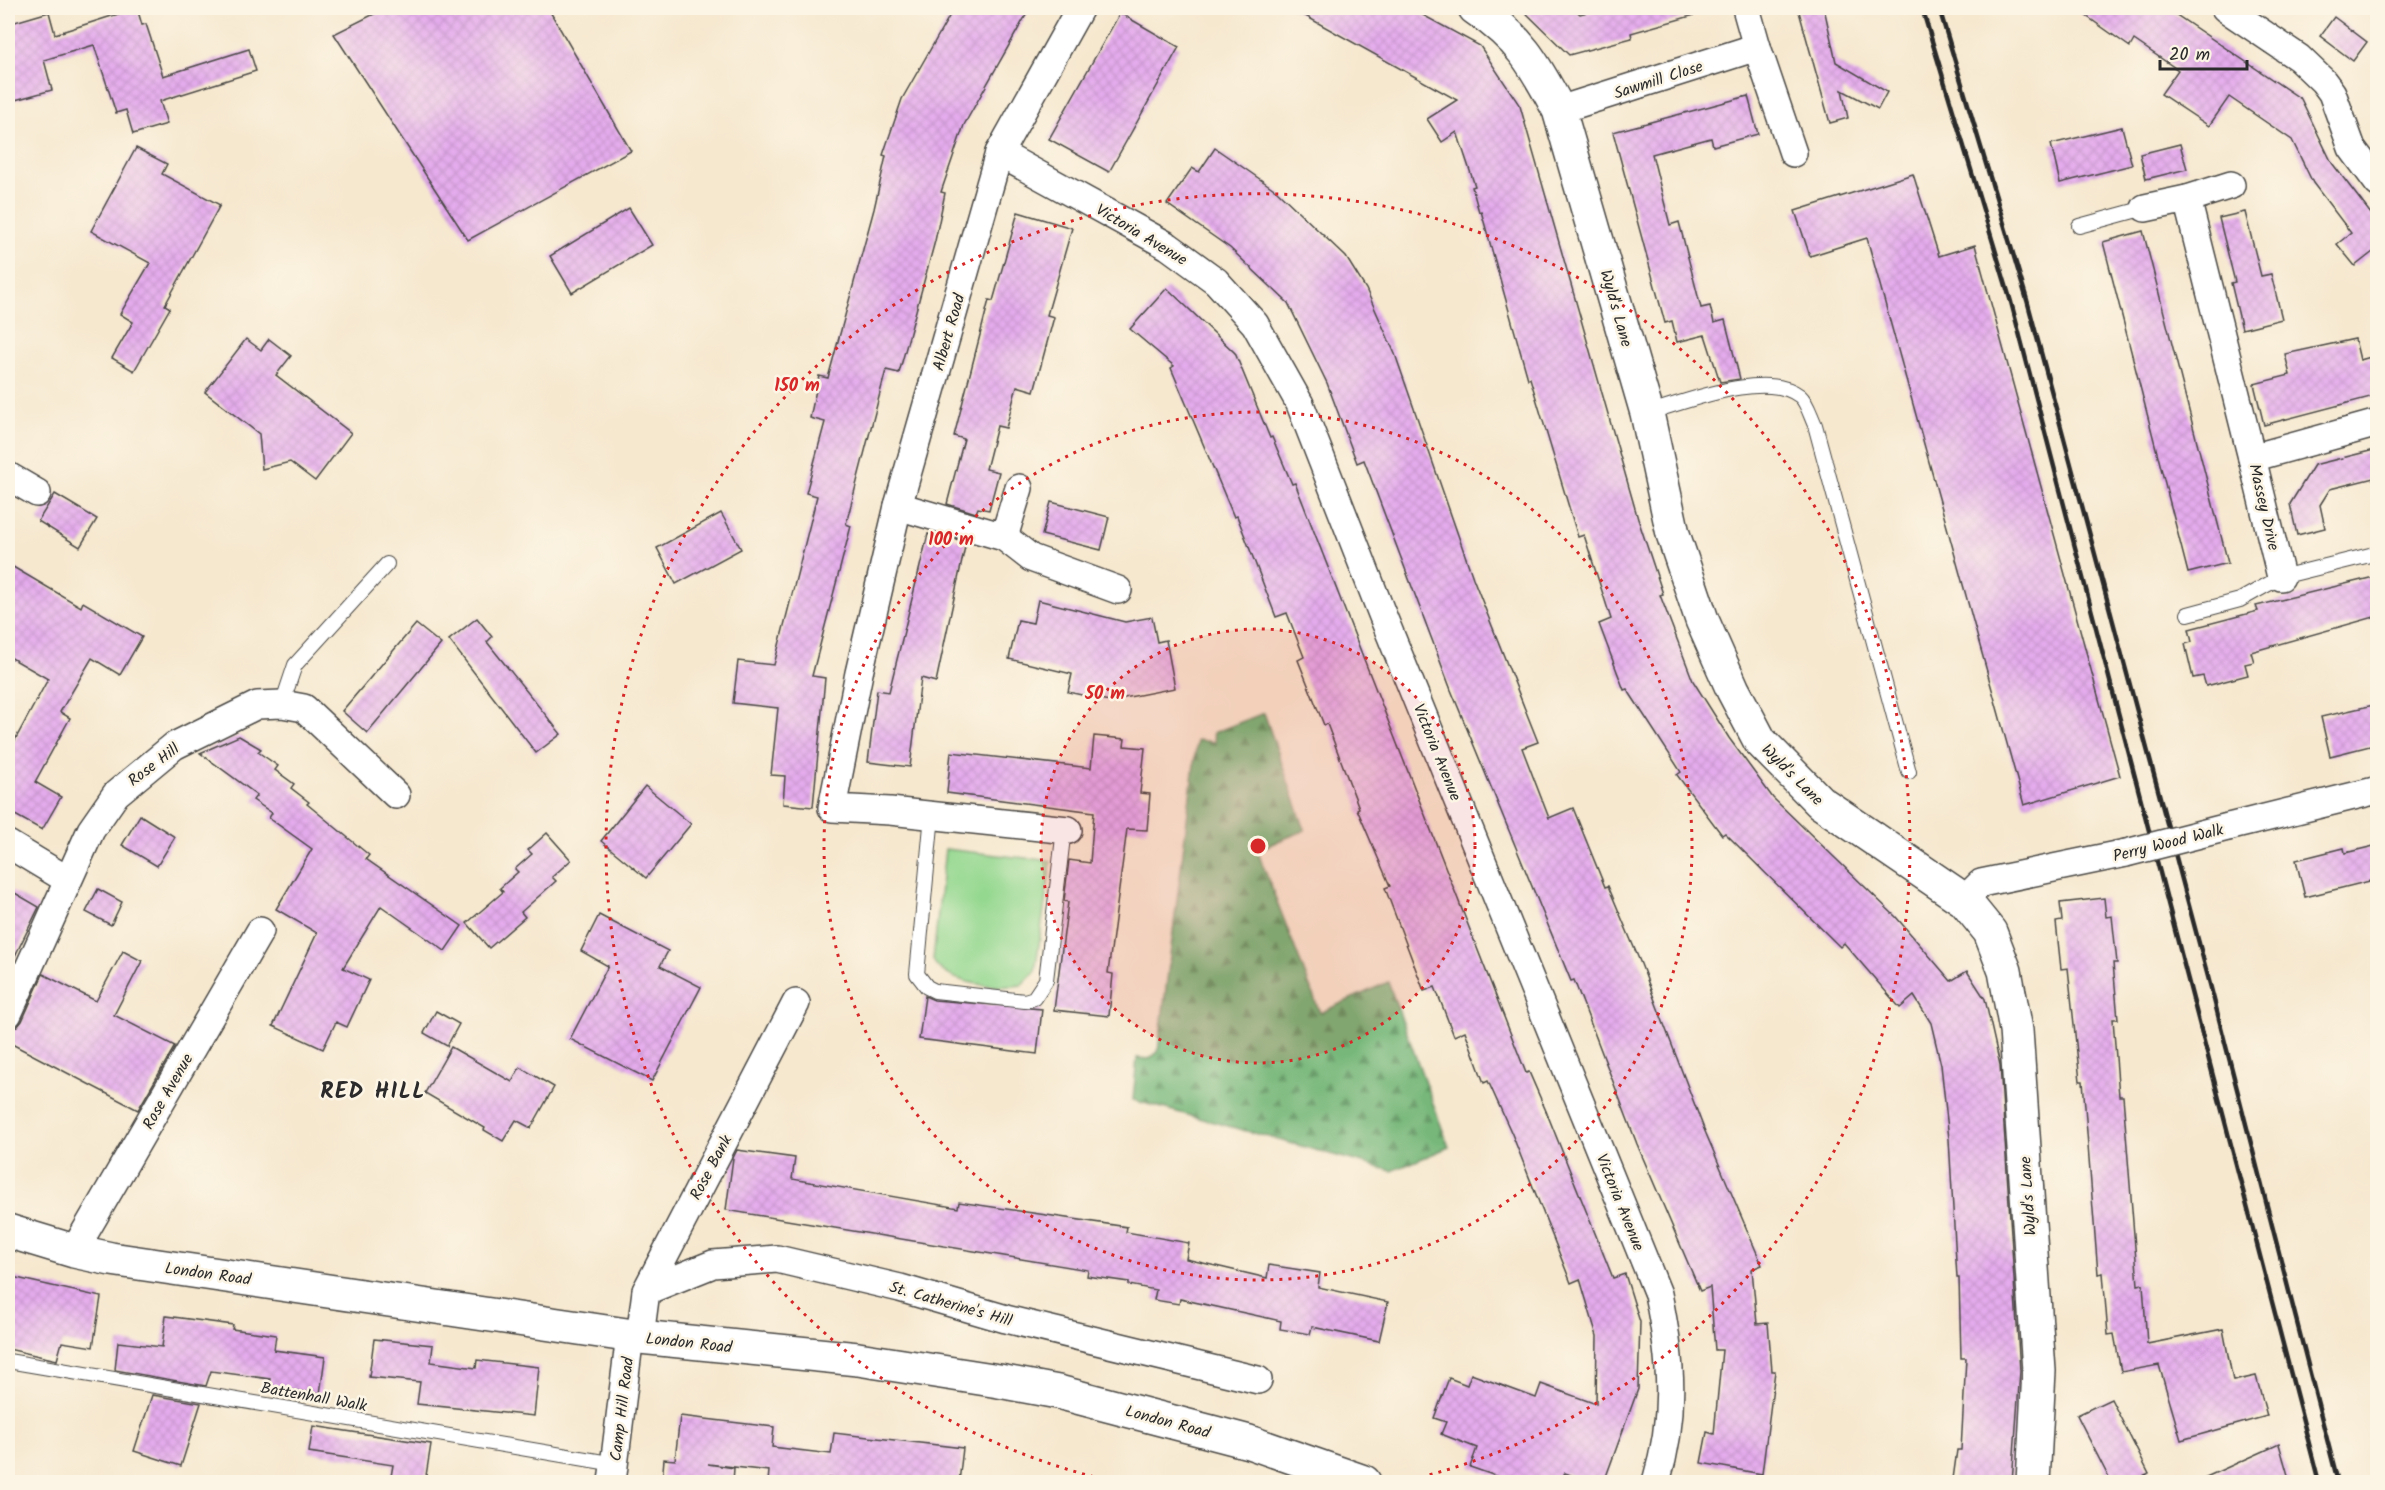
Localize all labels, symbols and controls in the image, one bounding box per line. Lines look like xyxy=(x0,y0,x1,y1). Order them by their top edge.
scale bar xyxy=(2160,33,2247,71)
text: 20 m xyxy=(2169,41,2210,70)
street label: Sawmill Close xyxy=(1611,54,1706,107)
street label: Victoria Avenue xyxy=(1091,198,1192,273)
street label: Wyld's Lane xyxy=(1593,267,1639,350)
street label: Albert Road xyxy=(927,290,973,374)
text: 150 m xyxy=(774,372,820,401)
street label: Massey Drive xyxy=(2241,462,2286,553)
text: 100 m xyxy=(928,526,974,555)
text: 50 m xyxy=(1084,680,1125,709)
street label: Victoria Avenue xyxy=(1406,700,1467,805)
street label: Rose Hill xyxy=(123,737,185,793)
street label: Wyld's Lane xyxy=(1755,738,1829,812)
street label: Perry Wood Walk xyxy=(2110,818,2227,869)
centre of rings xyxy=(1248,836,1268,856)
street label: Rose Avenue xyxy=(136,1049,200,1134)
district label: RED HILL xyxy=(320,1075,426,1110)
street label: Rose Bank xyxy=(684,1130,739,1205)
street label: Victoria Avenue xyxy=(1589,1150,1650,1255)
street label: Wyld's Lane xyxy=(2013,1155,2044,1236)
street label: London Road xyxy=(163,1256,253,1293)
street label: St. Catherine's Hill xyxy=(886,1275,1015,1334)
street label: London Road xyxy=(644,1327,734,1361)
street label: Camp Hill Road xyxy=(604,1355,641,1463)
street label: Battenhall Walk xyxy=(259,1376,369,1419)
street label: London Road xyxy=(1122,1399,1214,1446)

